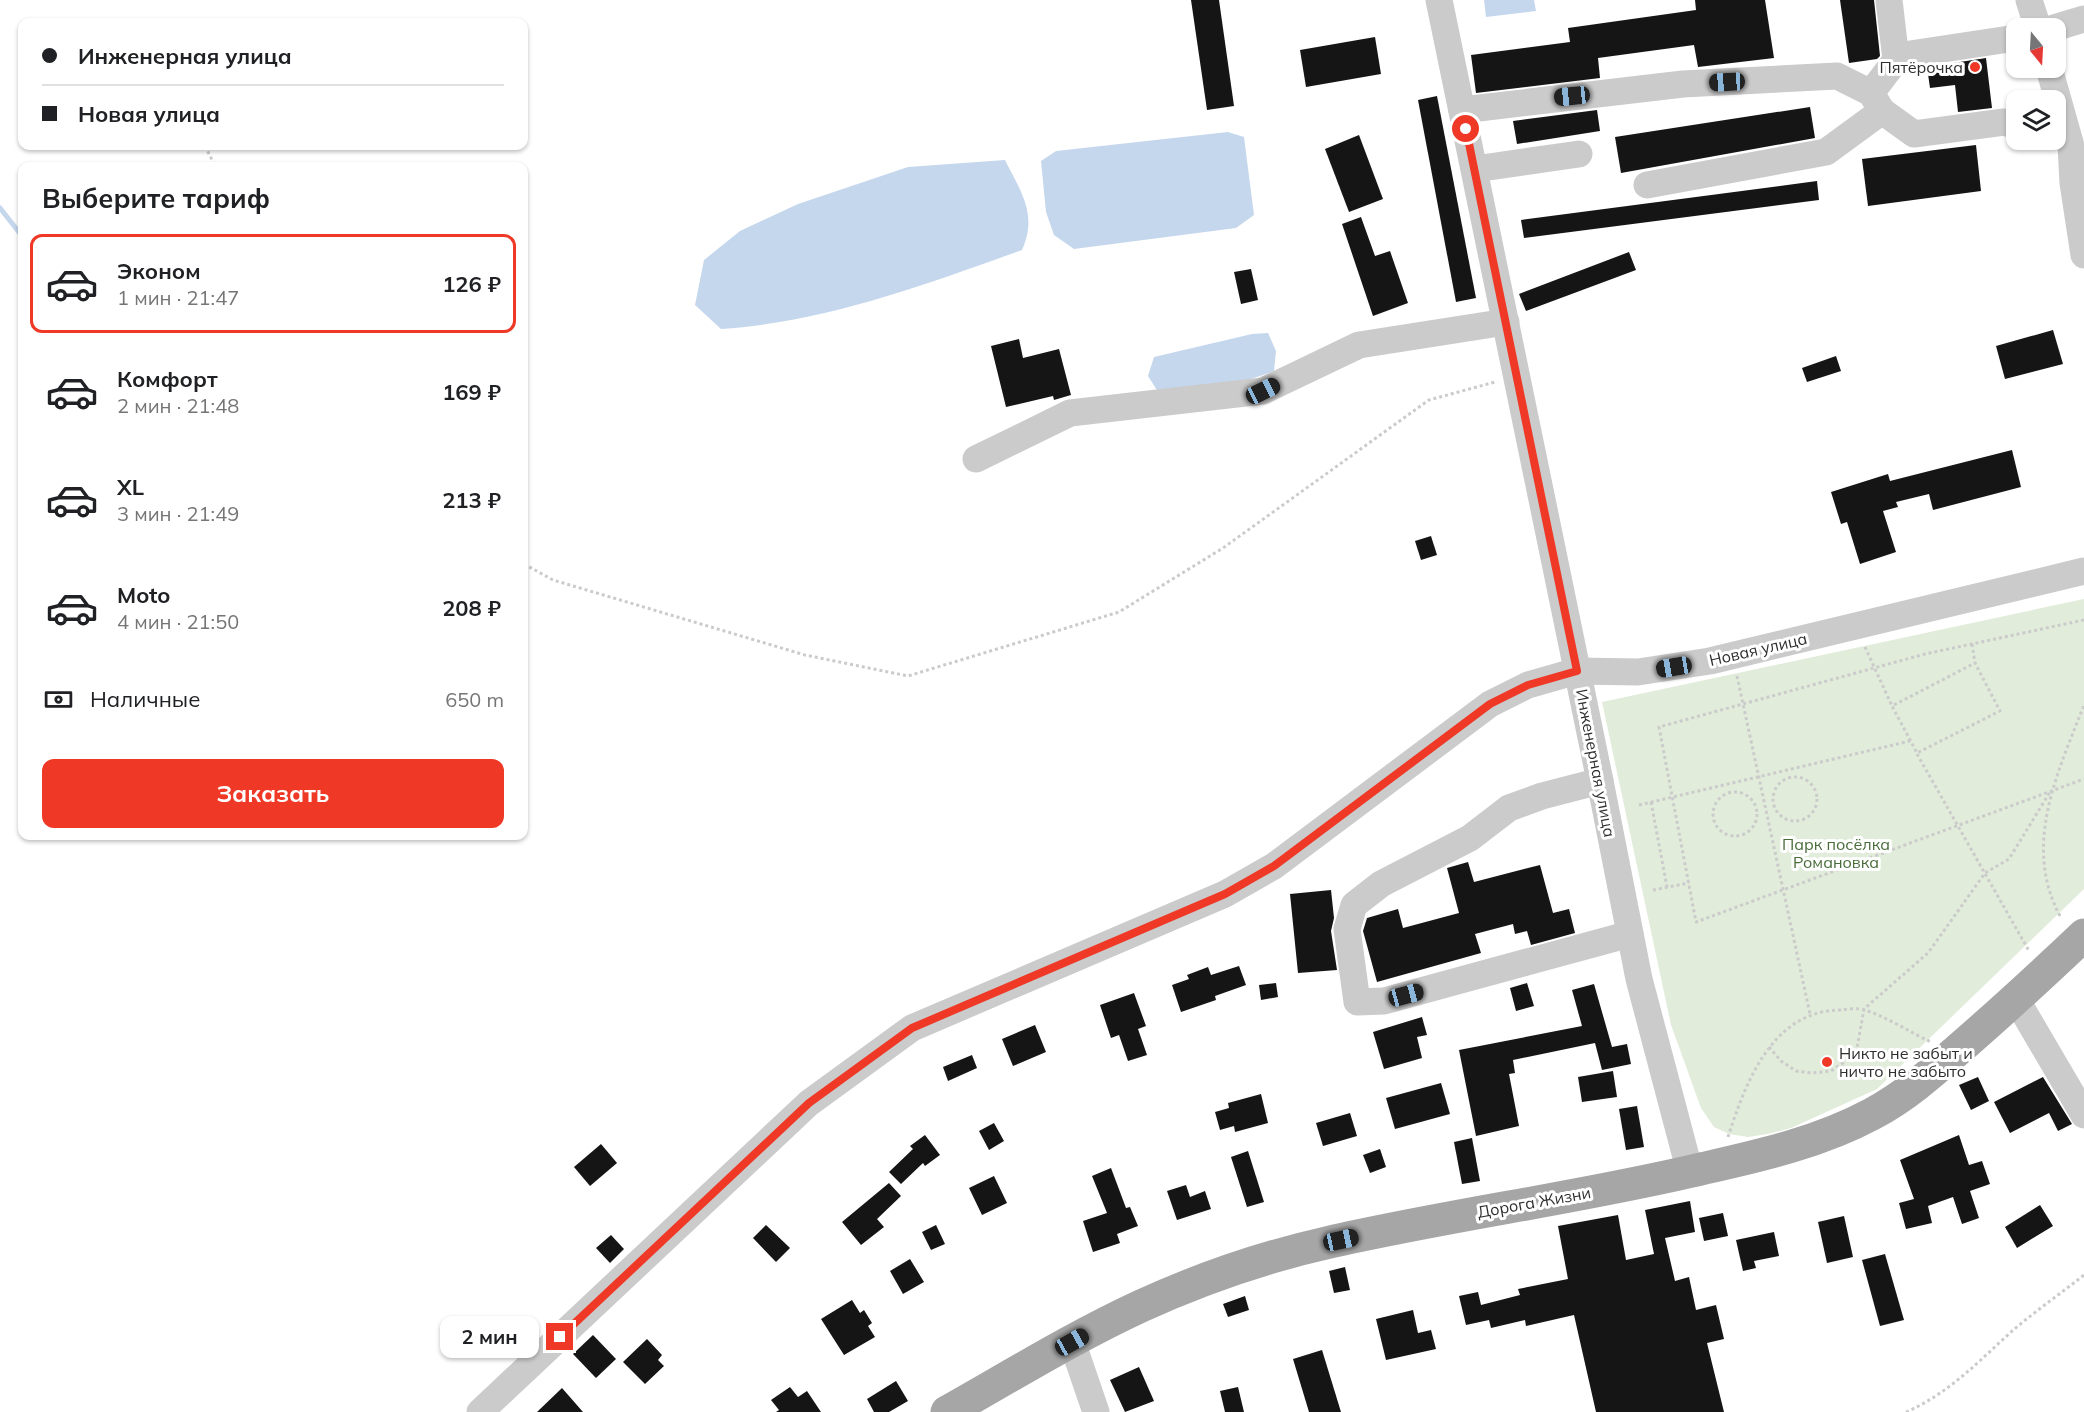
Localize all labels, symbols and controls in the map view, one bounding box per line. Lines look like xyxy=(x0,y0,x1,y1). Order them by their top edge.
north arrow xyxy=(2006,18,2066,78)
map controls xyxy=(2006,18,2066,150)
text: Инженерная улица xyxy=(78,42,292,70)
place label: Пятёрочка xyxy=(1879,57,1963,77)
marker: Пятёрочка xyxy=(1968,60,1982,74)
car xyxy=(1709,72,1745,92)
car xyxy=(1553,85,1591,107)
button: layers xyxy=(2006,90,2066,150)
text: Новая улица xyxy=(78,100,220,128)
route start xyxy=(1452,115,1479,142)
text: Выберите тариф xyxy=(42,181,270,215)
icon: car xyxy=(45,257,99,311)
text: Эконом xyxy=(117,257,201,285)
text: 126 ₽ xyxy=(442,270,501,298)
text: 1 мин · 21:47 xyxy=(117,285,239,310)
icon: car xyxy=(45,365,99,419)
text: Комфорт xyxy=(117,365,218,393)
car xyxy=(1243,375,1283,407)
text: 169 ₽ xyxy=(442,378,501,406)
text: 2 мин · 21:48 xyxy=(117,393,239,418)
icon: car xyxy=(45,473,99,527)
text: XL xyxy=(117,473,144,501)
text: 213 ₽ xyxy=(442,486,501,514)
text: 3 мин · 21:49 xyxy=(117,501,239,526)
icon: car xyxy=(45,581,99,635)
text: Moto xyxy=(117,581,170,609)
text: 208 ₽ xyxy=(442,594,501,622)
text: 4 мин · 21:50 xyxy=(117,609,239,634)
street label: Новая улица xyxy=(1707,628,1809,670)
car xyxy=(1655,655,1693,679)
icon: cash xyxy=(42,683,75,716)
text: Наличные xyxy=(90,685,200,713)
text: 650 m xyxy=(445,687,504,712)
street label: Инженерная улица xyxy=(1572,687,1620,839)
button: Заказать xyxy=(42,759,504,828)
park label: Парк посёлка Романовка xyxy=(1782,834,1890,872)
car xyxy=(1386,982,1426,1008)
place label: Никто не забыт и ничто не забыто xyxy=(1839,1043,1973,1081)
marker: Никто не забыт и ничто не забыто xyxy=(1820,1055,1834,1069)
street label: Дорога Жизни xyxy=(1476,1182,1592,1222)
car xyxy=(1322,1227,1360,1253)
callout: 2 мин xyxy=(440,1316,539,1358)
route end xyxy=(546,1323,573,1350)
text: 2 мин xyxy=(461,1324,518,1349)
car xyxy=(1052,1325,1092,1359)

